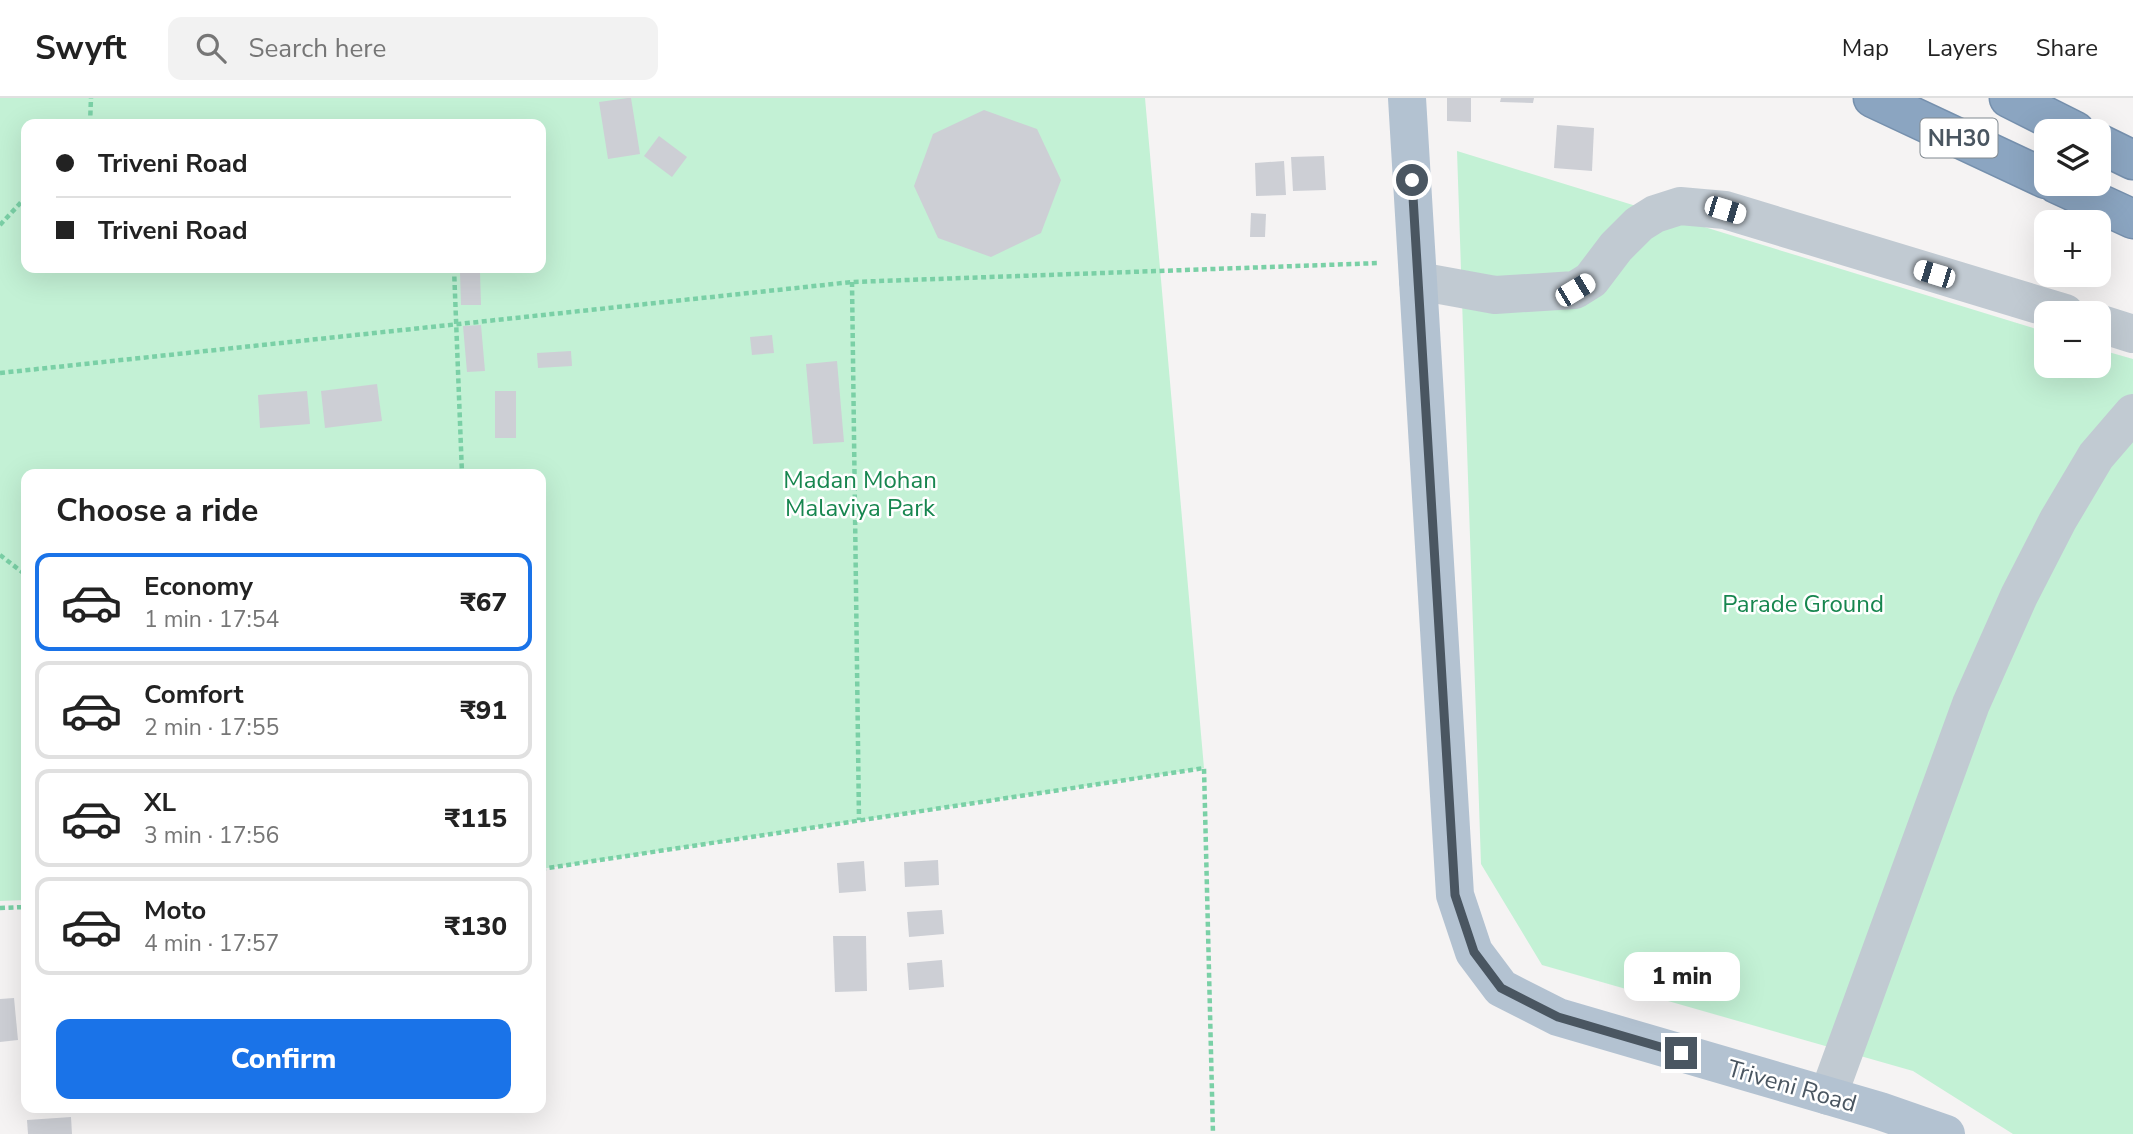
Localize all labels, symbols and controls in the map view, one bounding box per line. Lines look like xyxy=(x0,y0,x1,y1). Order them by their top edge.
search box xyxy=(168,17,658,80)
text: Swyft xyxy=(35,26,126,71)
icon: search xyxy=(192,29,230,67)
text: Search here xyxy=(248,31,386,66)
text: Map xyxy=(1842,32,1889,64)
text: Layers xyxy=(1927,32,1998,64)
text: Share xyxy=(2036,32,2098,64)
road number: NH30 xyxy=(1920,118,1997,158)
map controls xyxy=(2034,119,2111,378)
button: layers xyxy=(2034,119,2111,196)
text: Triveni Road xyxy=(98,146,248,181)
route start xyxy=(1396,164,1428,196)
car xyxy=(1702,194,1749,226)
button: + xyxy=(2034,210,2111,287)
text: Triveni Road xyxy=(98,213,248,248)
car xyxy=(1911,258,1958,290)
car xyxy=(1552,270,1599,310)
button: − xyxy=(2034,301,2111,378)
park label: Madan Mohan Malaviya Park xyxy=(783,464,937,524)
text: Choose a ride xyxy=(56,489,258,532)
text: Economy xyxy=(144,569,253,604)
icon: car xyxy=(60,571,123,634)
text: ₹67 xyxy=(460,585,507,620)
park label: Parade Ground xyxy=(1722,588,1884,620)
text: 1 min · 17:54 xyxy=(144,604,279,635)
text: Comfort xyxy=(144,677,244,712)
icon: car xyxy=(60,679,123,742)
text: ₹91 xyxy=(460,693,507,728)
text: 2 min · 17:55 xyxy=(144,712,279,743)
text: XL xyxy=(144,785,176,820)
icon: car xyxy=(60,787,123,850)
text: ₹115 xyxy=(445,801,507,836)
text: 3 min · 17:56 xyxy=(144,820,279,851)
text: Moto xyxy=(144,893,206,928)
icon: car xyxy=(60,895,123,958)
text: ₹130 xyxy=(445,909,507,944)
text: 4 min · 17:57 xyxy=(144,928,279,959)
callout: 1 min xyxy=(1623,951,1739,1000)
text: 1 min xyxy=(1652,961,1712,992)
button: Confirm xyxy=(56,1019,511,1099)
route end xyxy=(1665,1037,1697,1069)
street label: Triveni Road xyxy=(1724,1052,1860,1120)

